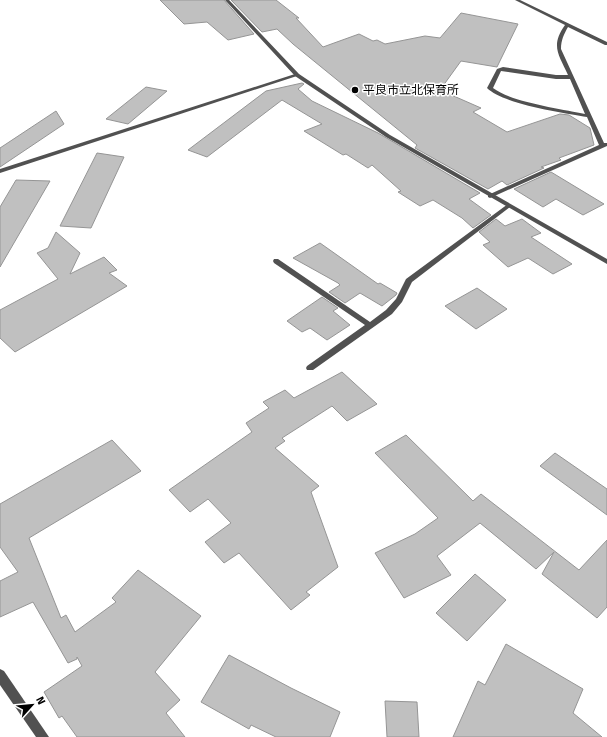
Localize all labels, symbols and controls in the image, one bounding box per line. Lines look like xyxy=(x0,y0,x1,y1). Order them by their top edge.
place label: 平良市立北保育所 xyxy=(363,83,459,97)
marker: 平良市立北保育所 xyxy=(350,85,360,95)
north arrow xyxy=(12,685,52,725)
text: N xyxy=(33,694,48,707)

